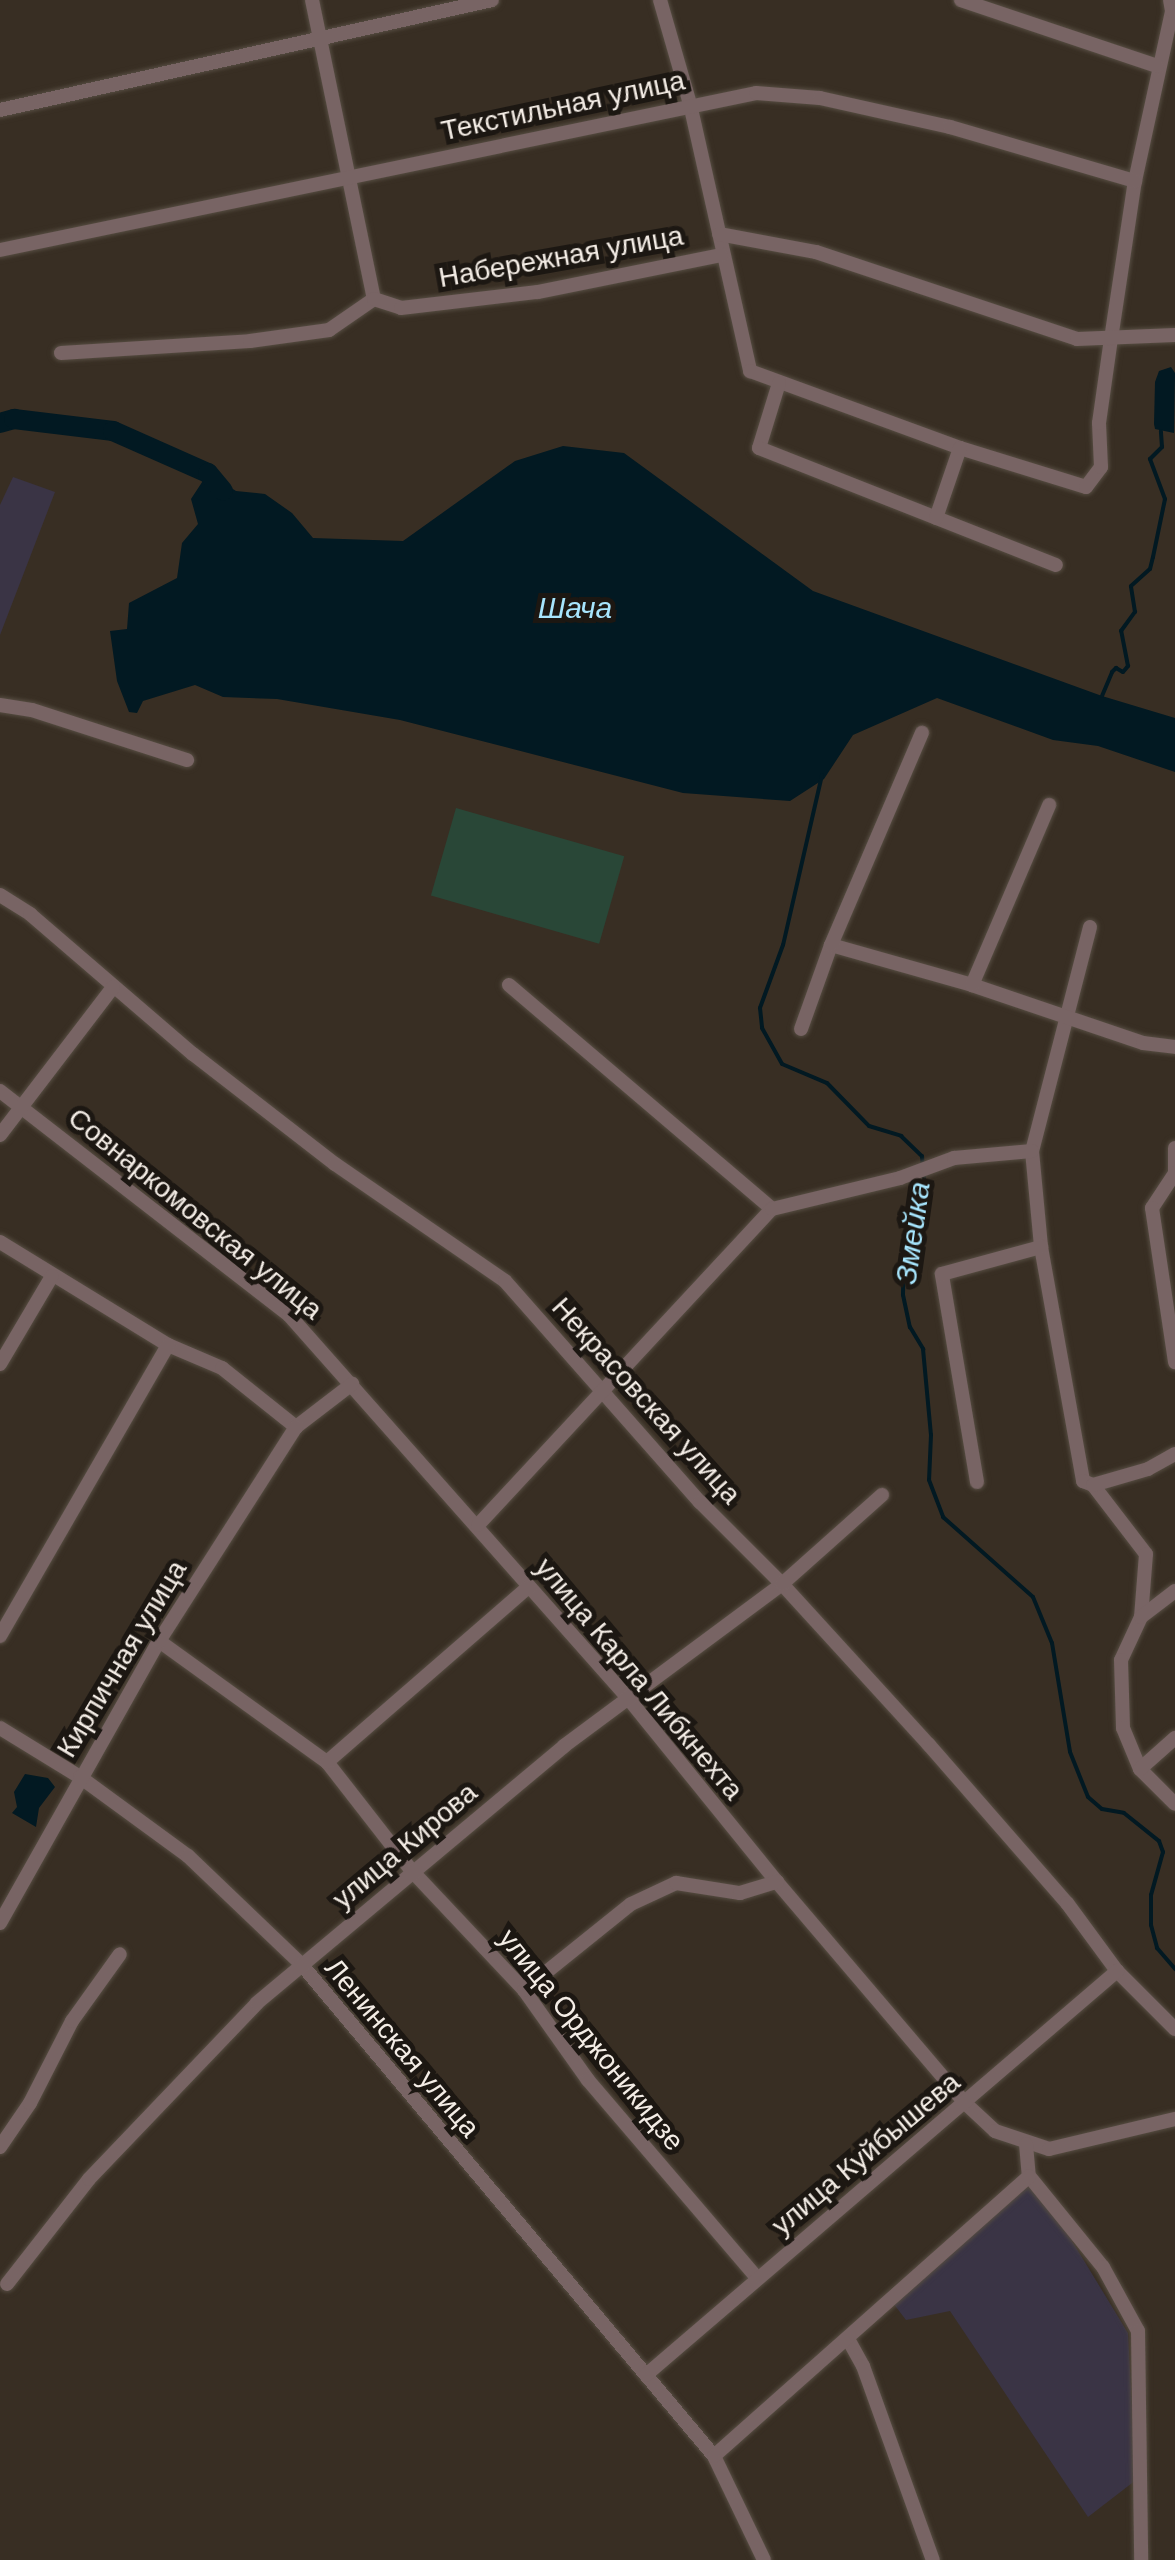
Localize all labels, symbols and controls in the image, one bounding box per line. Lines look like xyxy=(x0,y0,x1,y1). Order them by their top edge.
street label: Текстильная улица xyxy=(438,64,688,148)
street label: Набережная улица xyxy=(436,219,686,295)
water label: Шача xyxy=(538,590,612,626)
street label: Совнаркомовская улица xyxy=(61,1101,329,1327)
water label: Змейка xyxy=(888,1179,938,1287)
street label: Некрасовская улица xyxy=(545,1291,747,1511)
street label: улица Карла Либкнехта xyxy=(528,1551,750,1807)
street label: Кирпичная улица xyxy=(50,1554,194,1764)
street label: улица Кирова xyxy=(326,1776,484,1916)
street label: улица Орджоникидзе xyxy=(491,1922,691,2158)
street label: Ленинская улица xyxy=(318,1952,486,2144)
street label: улица Куйбышева xyxy=(765,2066,967,2242)

